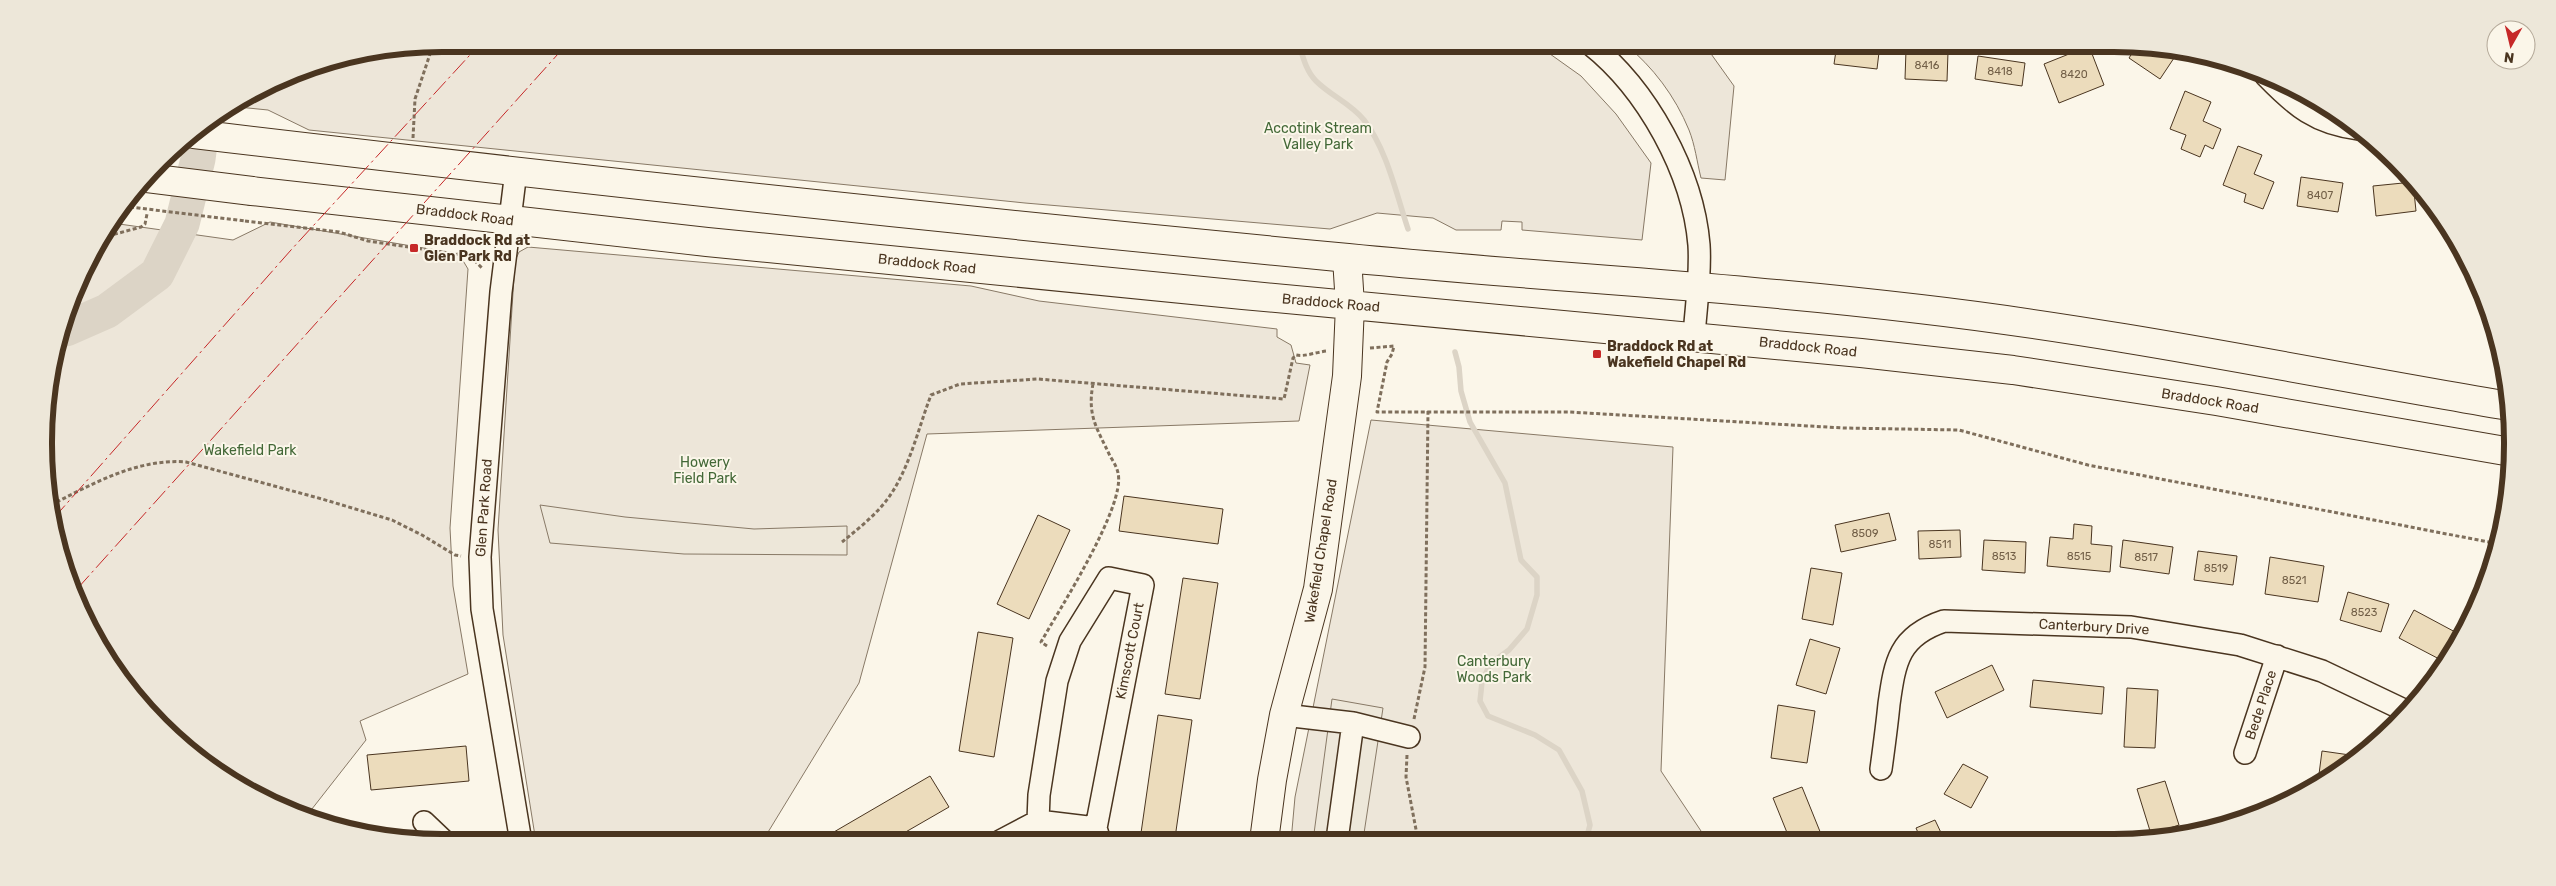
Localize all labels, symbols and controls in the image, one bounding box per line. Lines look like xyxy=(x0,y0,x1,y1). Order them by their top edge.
north arrow xyxy=(2486,20,2536,70)
text: N xyxy=(2503,48,2515,66)
house number: 8416 xyxy=(1915,59,1940,72)
house number: 8418 xyxy=(1987,65,2013,78)
house number: 8420 xyxy=(2060,68,2088,81)
park label: Accotink Stream Valley Park xyxy=(1264,120,1372,153)
house number: 8407 xyxy=(2307,189,2334,202)
street label: Braddock Road xyxy=(415,201,515,229)
place label: Braddock Rd at Glen Park Rd xyxy=(424,232,531,265)
marker: Braddock Rd at Glen Park Rd xyxy=(408,242,420,254)
street label: Braddock Road xyxy=(877,250,977,278)
street label: Braddock Road xyxy=(1281,290,1381,316)
street label: Braddock Road xyxy=(1758,333,1858,361)
place label: Braddock Rd at Wakefield Chapel Rd xyxy=(1607,338,1746,371)
marker: Braddock Rd at Wakefield Chapel Rd xyxy=(1591,348,1603,360)
street label: Braddock Road xyxy=(2160,385,2260,417)
park label: Wakefield Park xyxy=(203,442,297,459)
park label: Howery Field Park xyxy=(673,454,738,487)
street label: Glen Park Road xyxy=(472,458,496,558)
street label: Wakefield Chapel Road xyxy=(1301,478,1341,624)
house number: 8509 xyxy=(1851,527,1879,540)
house number: 8511 xyxy=(1929,538,1951,551)
house number: 8513 xyxy=(1992,550,2017,563)
house number: 8515 xyxy=(2067,550,2092,563)
house number: 8517 xyxy=(2134,551,2158,564)
house number: 8519 xyxy=(2204,562,2228,575)
house number: 8521 xyxy=(2282,574,2306,587)
street label: Kimscott Court xyxy=(1112,601,1148,701)
house number: 8523 xyxy=(2351,606,2378,619)
street label: Canterbury Drive xyxy=(2038,616,2150,638)
park label: Canterbury Woods Park xyxy=(1456,653,1532,686)
street label: Bede Place xyxy=(2242,668,2280,742)

